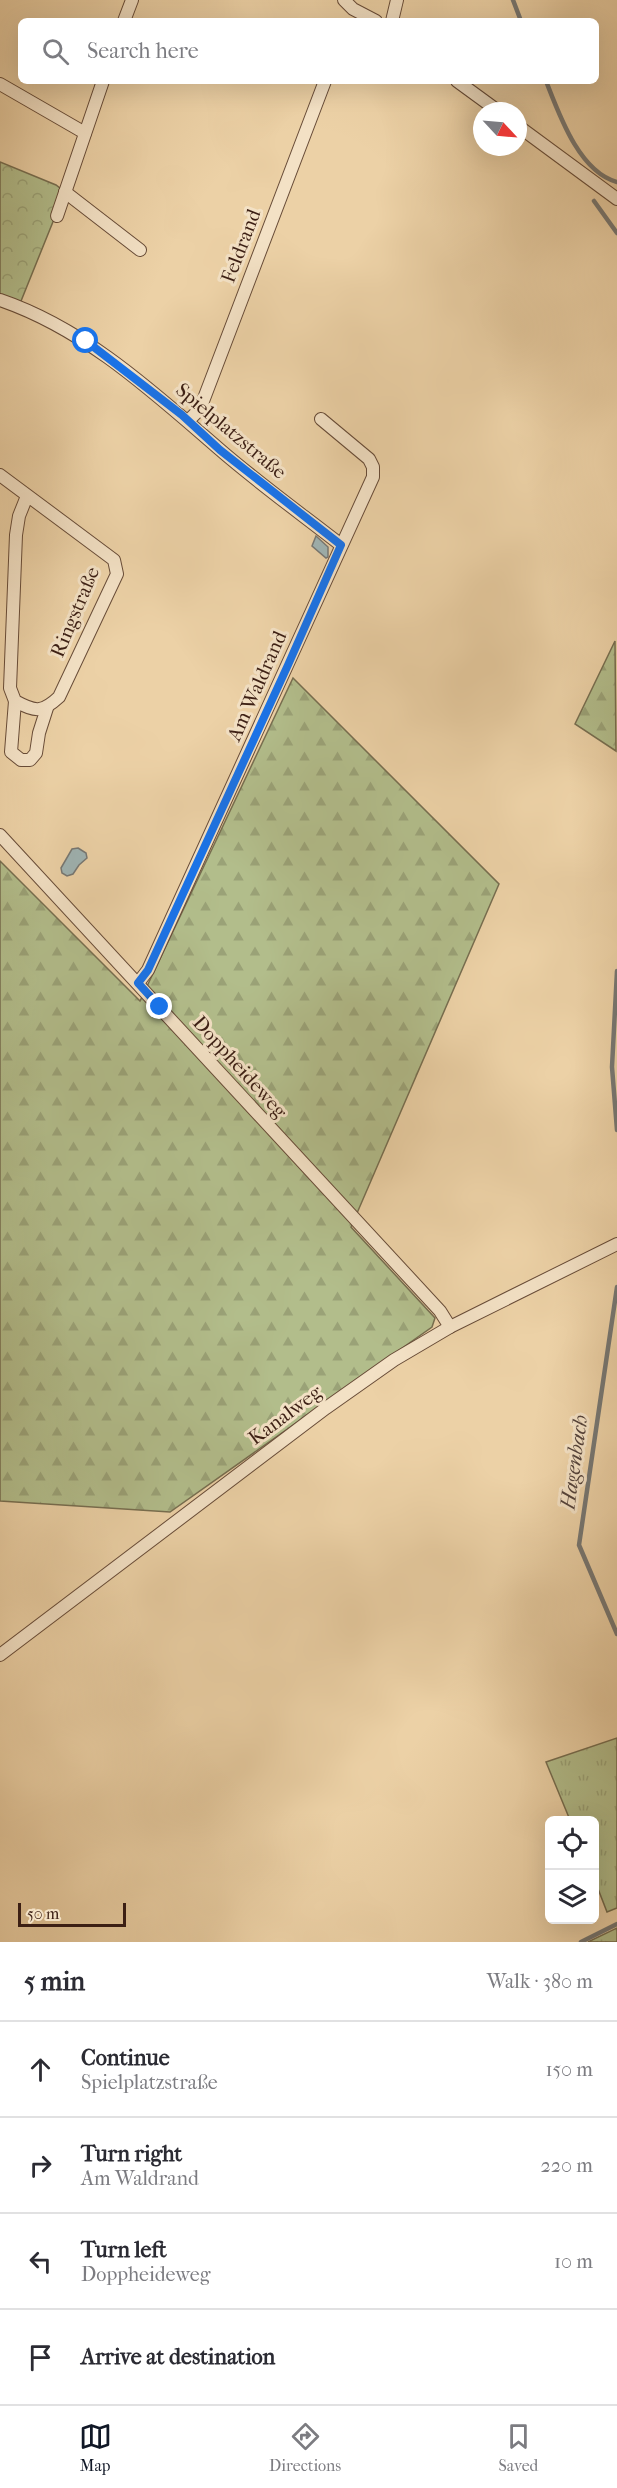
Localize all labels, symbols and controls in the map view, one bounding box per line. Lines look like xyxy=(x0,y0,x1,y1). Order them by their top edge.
search box xyxy=(18,18,599,84)
icon: search xyxy=(39,35,72,68)
text: Search here xyxy=(87,38,199,64)
north arrow xyxy=(473,102,527,156)
street label: Feldrand xyxy=(216,205,266,286)
route start xyxy=(72,327,98,353)
street label: Spielplatzstraße xyxy=(171,378,291,484)
street label: Ringstraße xyxy=(46,563,104,661)
street label: Am Waldrand xyxy=(222,626,292,745)
route end xyxy=(146,993,172,1019)
street label: Doppheideweg xyxy=(188,1011,292,1123)
street label: Kanalweg xyxy=(244,1380,326,1450)
water label: Hagenbach xyxy=(555,1413,593,1512)
map controls xyxy=(545,1816,599,1924)
button: locate xyxy=(545,1816,599,1870)
button: layers xyxy=(545,1870,599,1924)
scale bar xyxy=(18,1900,126,1928)
text: 50 m xyxy=(27,1904,59,1923)
text: 5 min xyxy=(24,1966,85,1997)
text: Walk · 380 m xyxy=(487,1970,593,1993)
text: Continue xyxy=(81,2045,170,2071)
icon: ahead xyxy=(24,2053,57,2086)
text: 150 m xyxy=(545,2058,593,2081)
text: Spielplatzstraße xyxy=(81,2071,218,2094)
text: Turn right xyxy=(81,2141,182,2167)
icon: right xyxy=(24,2149,57,2182)
text: 220 m xyxy=(540,2154,593,2177)
text: Am Waldrand xyxy=(81,2167,199,2190)
text: Turn left xyxy=(81,2237,167,2263)
icon: left xyxy=(24,2245,57,2278)
text: 10 m xyxy=(554,2250,593,2273)
text: Doppheideweg xyxy=(81,2263,210,2286)
icon: arrive xyxy=(24,2341,57,2374)
text: Arrive at destination xyxy=(81,2344,275,2370)
tab: Map xyxy=(79,2420,112,2475)
tab: Directions xyxy=(269,2420,341,2475)
tab: Saved xyxy=(499,2420,538,2475)

